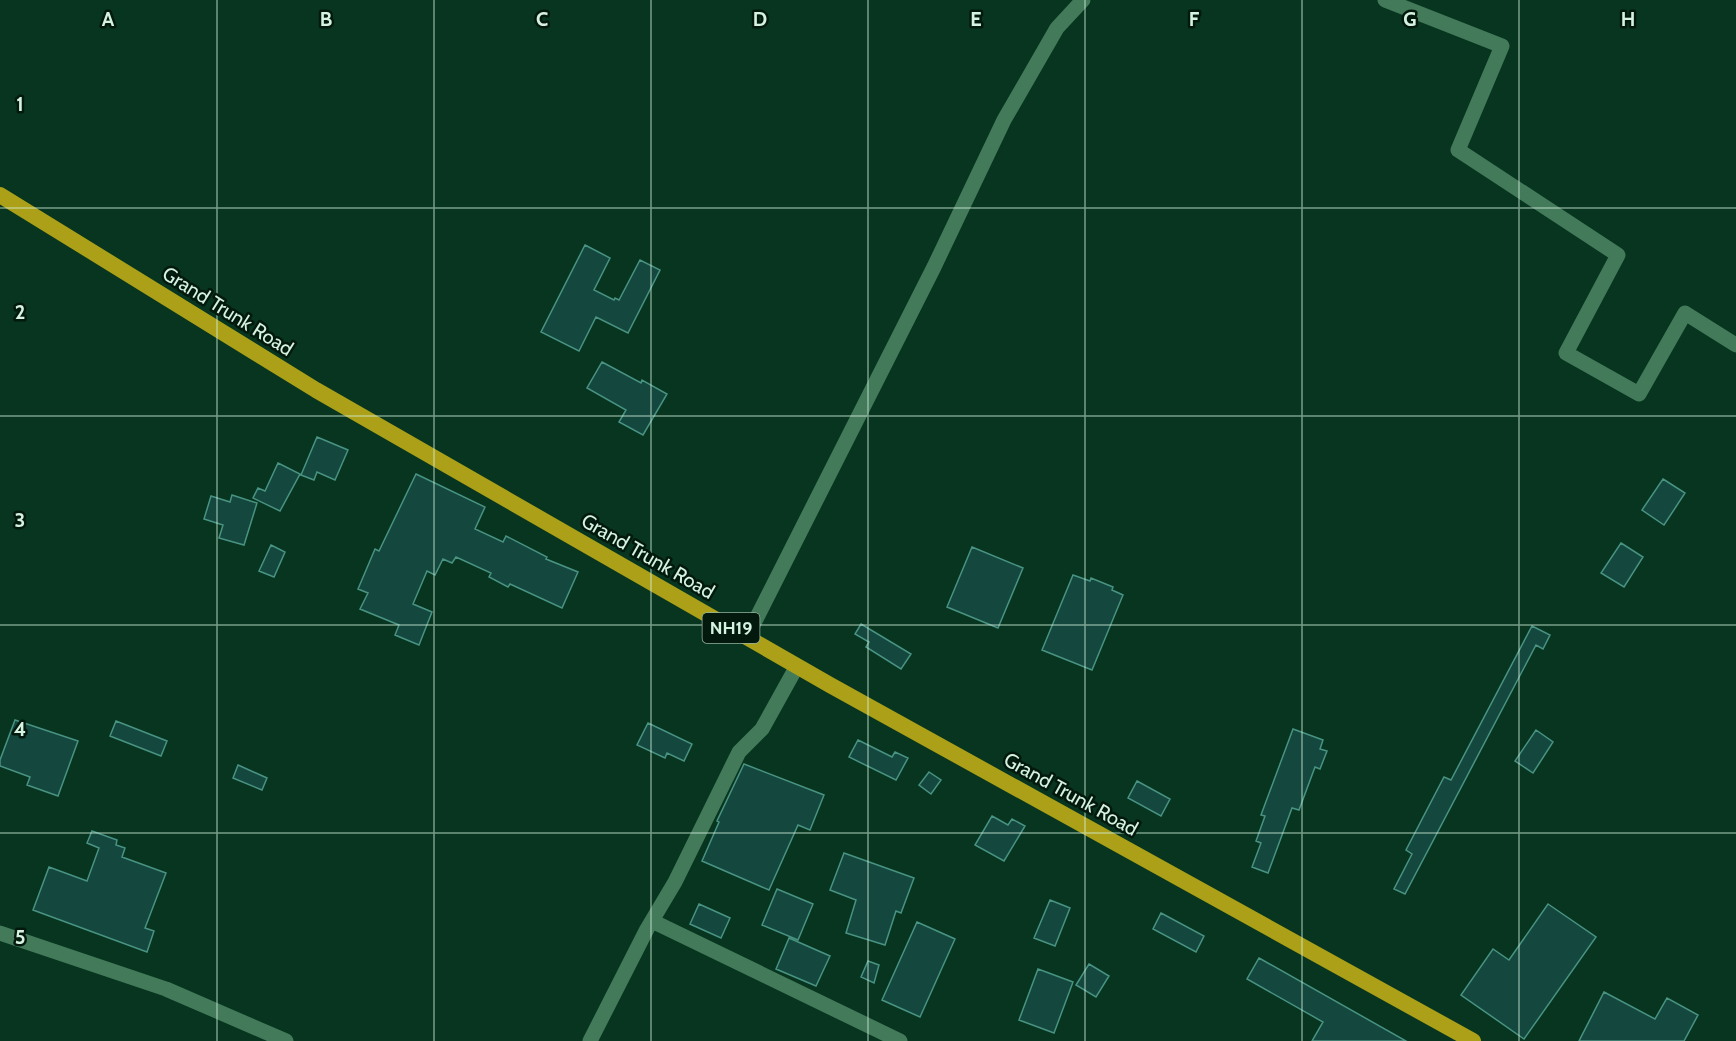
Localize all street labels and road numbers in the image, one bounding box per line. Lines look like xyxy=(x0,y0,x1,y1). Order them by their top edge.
street label: Grand Trunk Road xyxy=(158,261,298,361)
street label: Grand Trunk Road xyxy=(577,508,719,604)
road number: NH19 xyxy=(702,613,760,643)
street label: Grand Trunk Road xyxy=(1000,747,1142,841)

